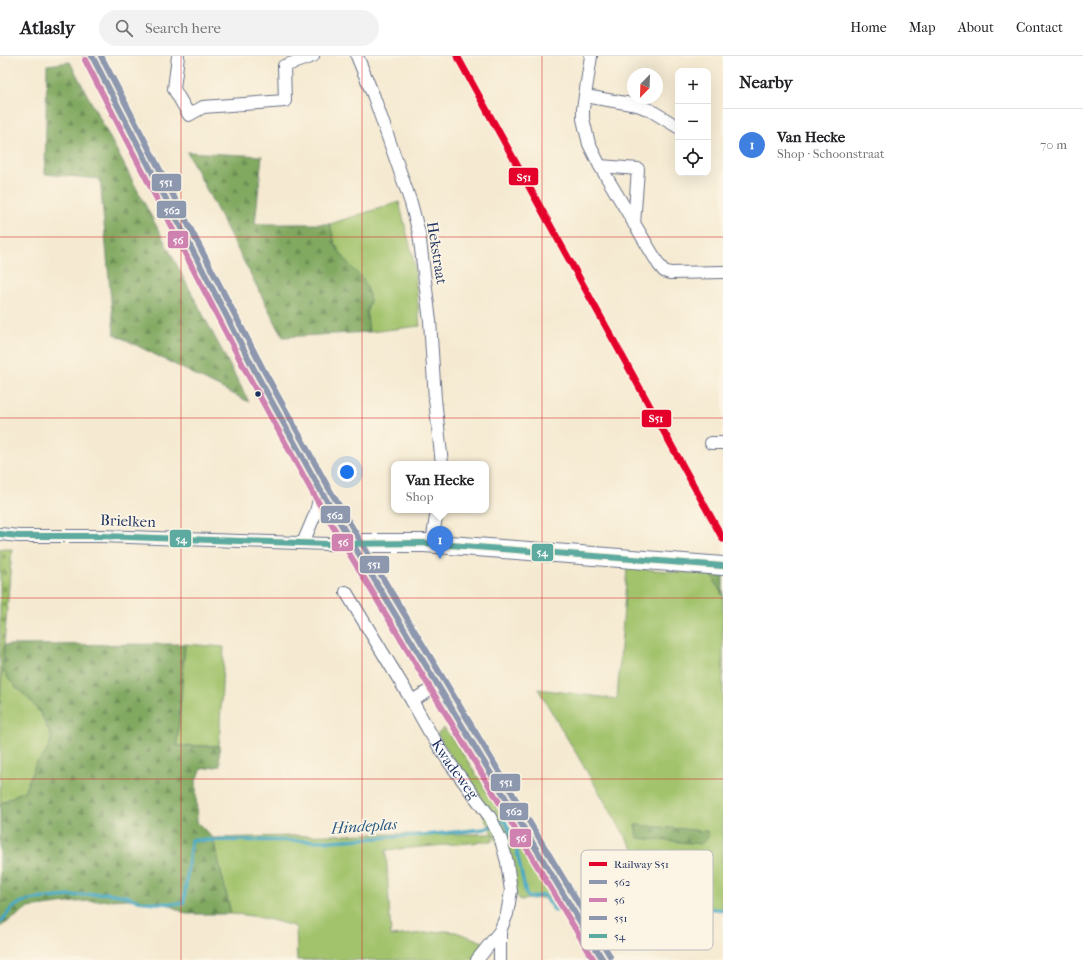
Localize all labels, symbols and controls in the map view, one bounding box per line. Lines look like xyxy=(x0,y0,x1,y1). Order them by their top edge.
search box xyxy=(99,10,379,46)
text: Atlasly xyxy=(20,17,75,39)
icon: search xyxy=(113,17,135,39)
text: Search here xyxy=(145,19,221,37)
text: Home xyxy=(850,19,887,36)
text: Map xyxy=(909,19,936,36)
text: About xyxy=(958,19,994,36)
text: Contact xyxy=(1016,19,1063,36)
north arrow xyxy=(627,68,663,104)
map controls xyxy=(675,68,711,176)
button: + xyxy=(675,68,711,104)
text: Nearby xyxy=(739,72,793,92)
button: − xyxy=(675,104,711,140)
text: Van Hecke xyxy=(777,128,845,146)
text: 1 xyxy=(750,137,754,152)
text: 70 m xyxy=(1040,137,1067,152)
button: locate xyxy=(675,140,711,176)
text: Shop · Schoonstraat xyxy=(777,146,885,161)
line badge: S51 xyxy=(508,167,539,186)
text: S51 xyxy=(517,171,531,184)
line badge: 551 xyxy=(151,173,182,192)
text: 551 xyxy=(159,176,173,189)
line badge: 562 xyxy=(156,200,187,219)
text: 562 xyxy=(164,204,181,217)
street label: Hekstraat xyxy=(423,220,451,286)
line badge: 56 xyxy=(167,230,189,249)
text: 56 xyxy=(173,234,184,247)
unlabelled marker xyxy=(253,389,263,399)
line badge: S51 xyxy=(641,409,672,428)
text: S51 xyxy=(649,412,663,425)
popup xyxy=(391,461,489,513)
your location xyxy=(337,462,357,482)
text: Van Hecke xyxy=(406,471,474,489)
text: Shop xyxy=(406,489,433,504)
line badge: 562 xyxy=(320,505,351,524)
text: 562 xyxy=(327,509,344,522)
street label: Brielken xyxy=(100,511,156,531)
pin: 1 xyxy=(427,526,453,559)
line badge: 54 xyxy=(169,529,192,548)
text: 54 xyxy=(175,533,187,546)
line badge: 56 xyxy=(331,533,354,552)
text: 56 xyxy=(338,536,349,549)
line badge: 54 xyxy=(531,543,554,562)
text: 54 xyxy=(536,546,548,559)
line badge: 551 xyxy=(359,555,390,574)
text: 551 xyxy=(367,558,381,571)
street label: Kwadeweg xyxy=(428,736,483,803)
line badge: 551 xyxy=(490,773,521,792)
text: 551 xyxy=(499,776,513,789)
line badge: 562 xyxy=(499,802,529,821)
text: 562 xyxy=(506,805,523,818)
water label: Hindeplas xyxy=(329,814,399,838)
line badge: 56 xyxy=(509,828,532,848)
text: 56 xyxy=(516,832,527,845)
legend xyxy=(581,850,713,950)
text: Railway S51 xyxy=(614,858,669,871)
text: 562 xyxy=(614,876,631,889)
text: 56 xyxy=(614,894,625,907)
text: 551 xyxy=(614,912,627,925)
text: 54 xyxy=(614,930,626,943)

